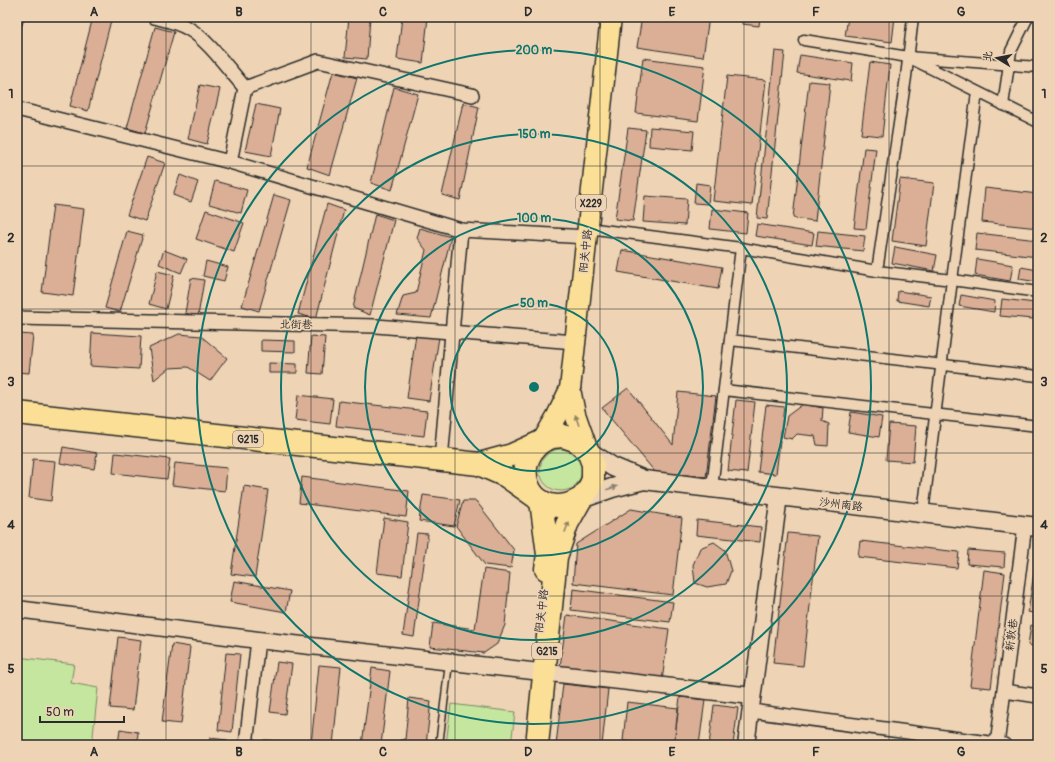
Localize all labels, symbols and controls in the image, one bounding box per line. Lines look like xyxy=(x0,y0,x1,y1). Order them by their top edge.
text: A xyxy=(90,4,99,20)
text: B xyxy=(235,4,243,20)
text: C xyxy=(379,4,387,20)
text: D xyxy=(524,4,532,20)
text: E xyxy=(669,4,676,20)
text: F xyxy=(812,4,820,20)
text: G xyxy=(957,4,966,20)
north arrow xyxy=(977,38,1017,78)
text: 200 m xyxy=(516,43,553,58)
text: 北 xyxy=(980,50,995,63)
text: 1 xyxy=(8,86,14,102)
text: 1 xyxy=(1041,86,1047,102)
text: 150 m xyxy=(518,127,551,142)
road number: X229 xyxy=(576,195,606,211)
text: 100 m xyxy=(517,211,552,226)
street label: 阳关中路 xyxy=(577,228,594,274)
text: 2 xyxy=(7,230,15,246)
text: 2 xyxy=(1040,230,1048,246)
text: 50 m xyxy=(520,296,548,311)
street label: 北街巷 xyxy=(279,318,313,331)
text: 3 xyxy=(7,374,15,390)
text: 3 xyxy=(1040,374,1048,390)
centre of rings xyxy=(527,380,541,394)
one-way arrow xyxy=(574,414,580,426)
road number: G215 xyxy=(233,431,263,447)
one-way arrow xyxy=(606,485,618,491)
street label: 沙州南路 xyxy=(818,495,864,514)
text: 4 xyxy=(7,517,15,533)
text: 4 xyxy=(1040,517,1048,533)
one-way arrow xyxy=(564,521,570,533)
street label: 阳关中路 xyxy=(532,588,551,634)
street label: 新敦巷 xyxy=(1003,618,1020,652)
road number: G215 xyxy=(532,643,562,659)
text: 5 xyxy=(7,661,15,677)
text: 5 xyxy=(1040,661,1048,677)
scale bar xyxy=(40,698,124,724)
text: 50 m xyxy=(46,705,74,720)
text: A xyxy=(90,744,99,760)
text: B xyxy=(235,744,243,760)
text: C xyxy=(379,744,387,760)
text: D xyxy=(524,744,532,760)
text: E xyxy=(669,744,676,760)
text: F xyxy=(812,744,820,760)
text: G xyxy=(957,744,966,760)

